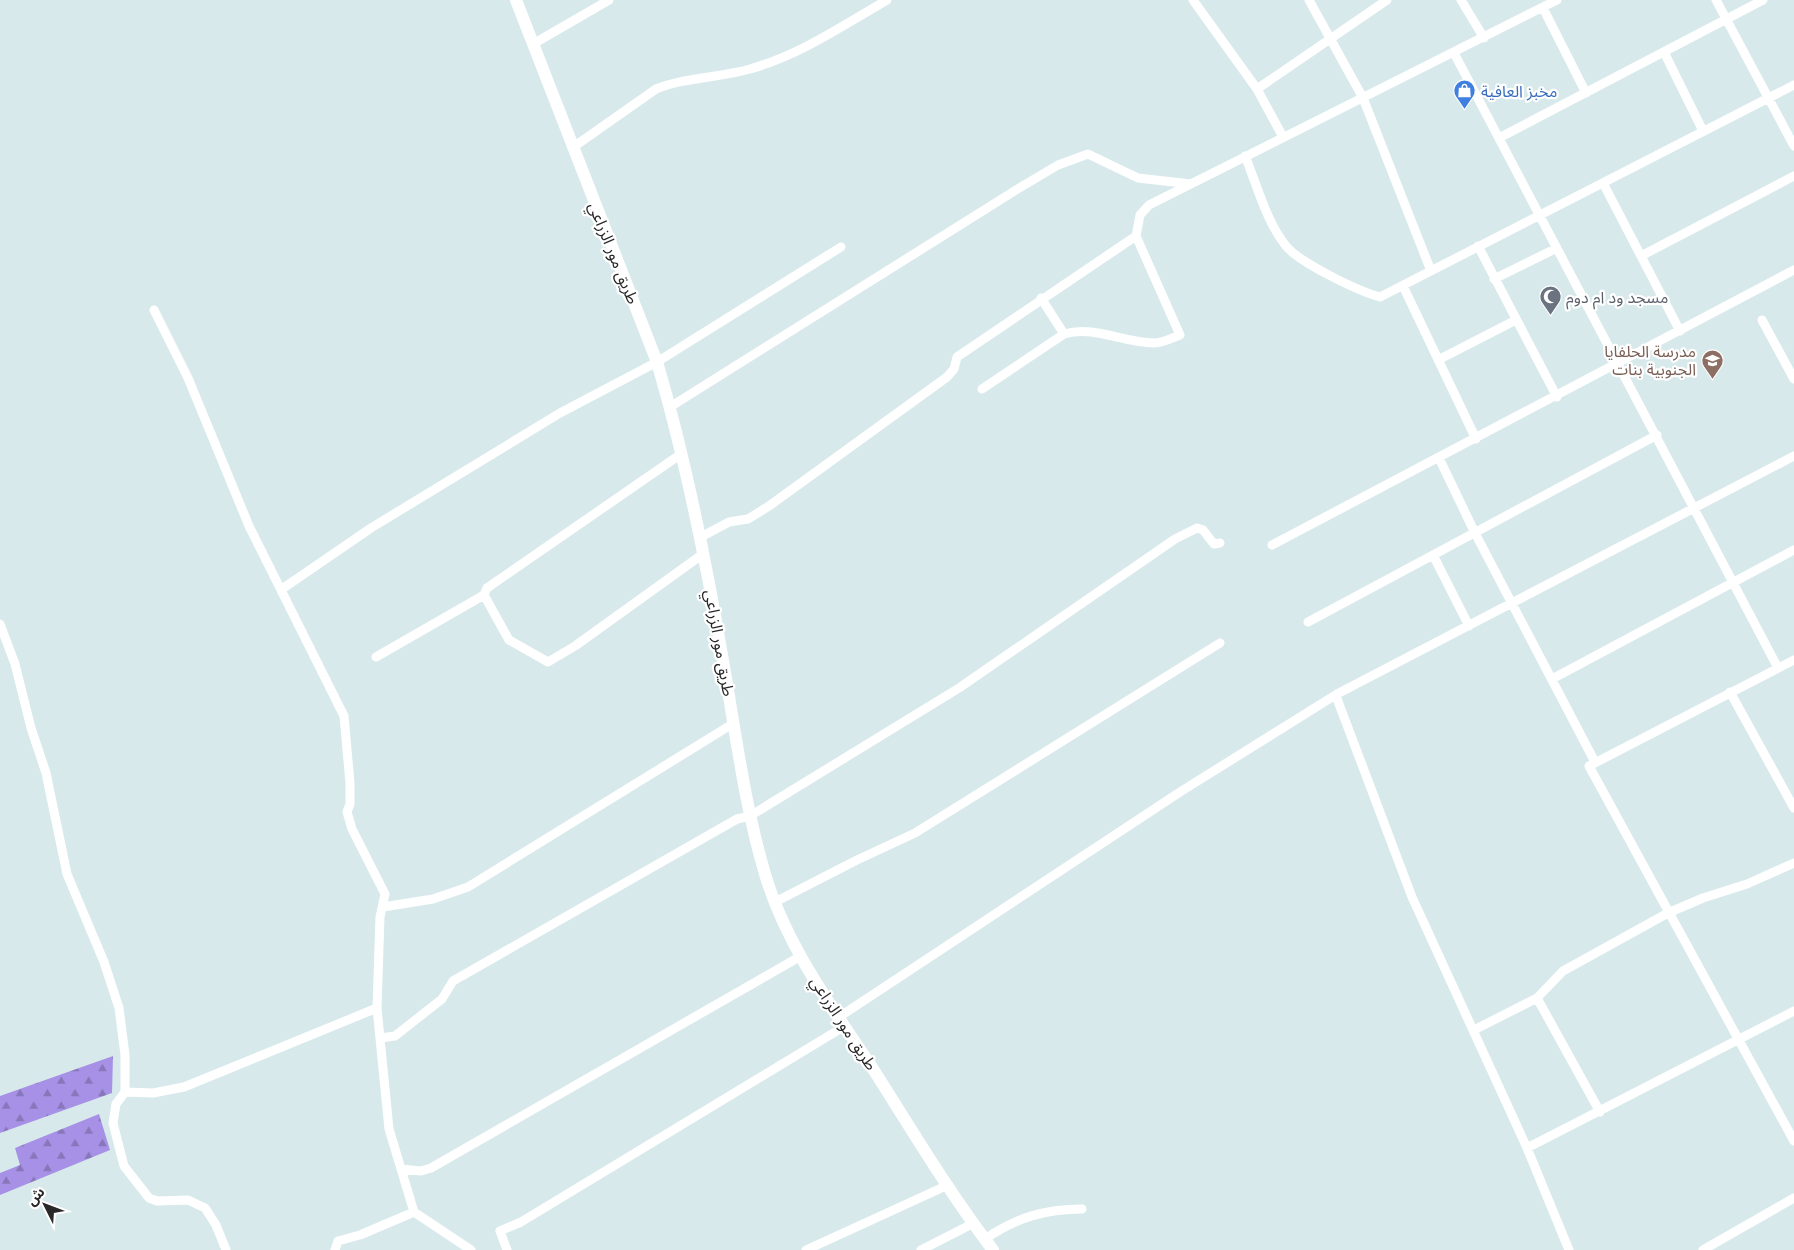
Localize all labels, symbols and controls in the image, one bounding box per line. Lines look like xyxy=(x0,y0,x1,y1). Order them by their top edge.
shop icon: مخبز العافية xyxy=(1453,79,1477,110)
place label: مخبز العافية xyxy=(1481,82,1558,101)
street label: طريق مور الزراعي xyxy=(582,200,643,308)
mosque icon: مسجد ود ام دوم xyxy=(1538,285,1562,316)
place label: مسجد ود ام دوم xyxy=(1566,288,1668,310)
place label: مدرسة الحلفايا الجنوبية بنات xyxy=(1604,342,1696,379)
school or university icon: مدرسة الحلفايا الجنوبية بنات xyxy=(1700,348,1724,379)
street label: طريق مور الزراعي xyxy=(698,588,738,699)
street label: طريق مور الزراعي xyxy=(804,973,881,1075)
north arrow xyxy=(20,1180,70,1230)
text: ش xyxy=(23,1184,48,1209)

